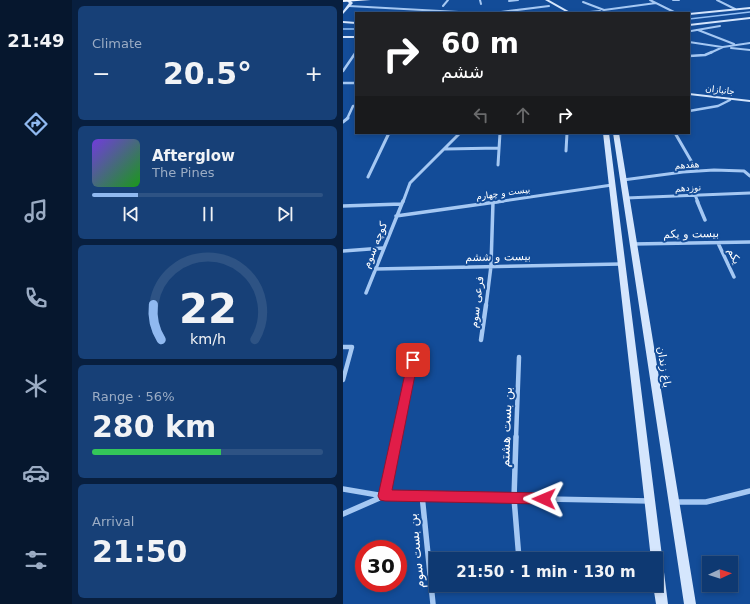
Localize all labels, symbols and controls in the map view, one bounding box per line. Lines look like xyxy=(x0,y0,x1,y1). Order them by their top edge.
text: 60 m xyxy=(441,27,519,60)
icon: right xyxy=(375,28,427,80)
text: 21:49 xyxy=(7,30,65,51)
text: Climate xyxy=(92,36,142,51)
text: 20.5° xyxy=(163,56,252,91)
text: − xyxy=(92,61,110,86)
text: + xyxy=(305,61,323,86)
text: ششم xyxy=(441,61,484,82)
street label: جانبازان xyxy=(705,83,735,97)
icon: left xyxy=(470,104,492,126)
icon: ahead xyxy=(512,104,534,126)
icon: right xyxy=(554,104,576,126)
icon: directions xyxy=(22,110,50,138)
text: Afterglow xyxy=(152,147,235,165)
street label: هفدهم xyxy=(674,159,700,172)
text: The Pines xyxy=(152,165,215,180)
street label: نوزدهم xyxy=(675,182,701,195)
street label: بیست و چهارم xyxy=(475,184,531,202)
icon: music xyxy=(22,197,50,225)
icon: previous xyxy=(120,203,142,225)
icon: pause xyxy=(197,203,219,225)
icon: next xyxy=(274,203,296,225)
street label: کوچه سوم xyxy=(360,219,390,270)
street label: بیست و یکم xyxy=(663,227,719,241)
street label: یکم xyxy=(725,246,743,266)
street label: بیست و ششم xyxy=(465,250,531,264)
street label: فرعی سوم xyxy=(467,275,487,329)
icon: phone xyxy=(22,284,50,312)
text: 22 xyxy=(179,284,236,333)
text: km/h xyxy=(189,331,226,347)
pin xyxy=(396,343,430,377)
street label: باغ زندان xyxy=(654,345,674,389)
icon: arrive xyxy=(402,349,424,371)
icon: climate xyxy=(22,372,50,400)
street label: بن بست هشتم xyxy=(497,386,516,468)
text: Range · 56% xyxy=(92,389,175,404)
text: 280 km xyxy=(92,409,216,444)
icon: car xyxy=(22,459,50,487)
position arrow xyxy=(523,478,565,520)
street label: بن بست سوم xyxy=(405,513,428,589)
text: Arrival xyxy=(92,514,134,529)
text: 21:50 xyxy=(92,534,188,569)
speed limit sign: 30 xyxy=(355,540,407,592)
icon: filters xyxy=(22,546,50,574)
north arrow xyxy=(702,556,738,592)
map controls xyxy=(702,556,738,592)
text: 21:50 · 1 min · 130 m xyxy=(456,563,636,581)

